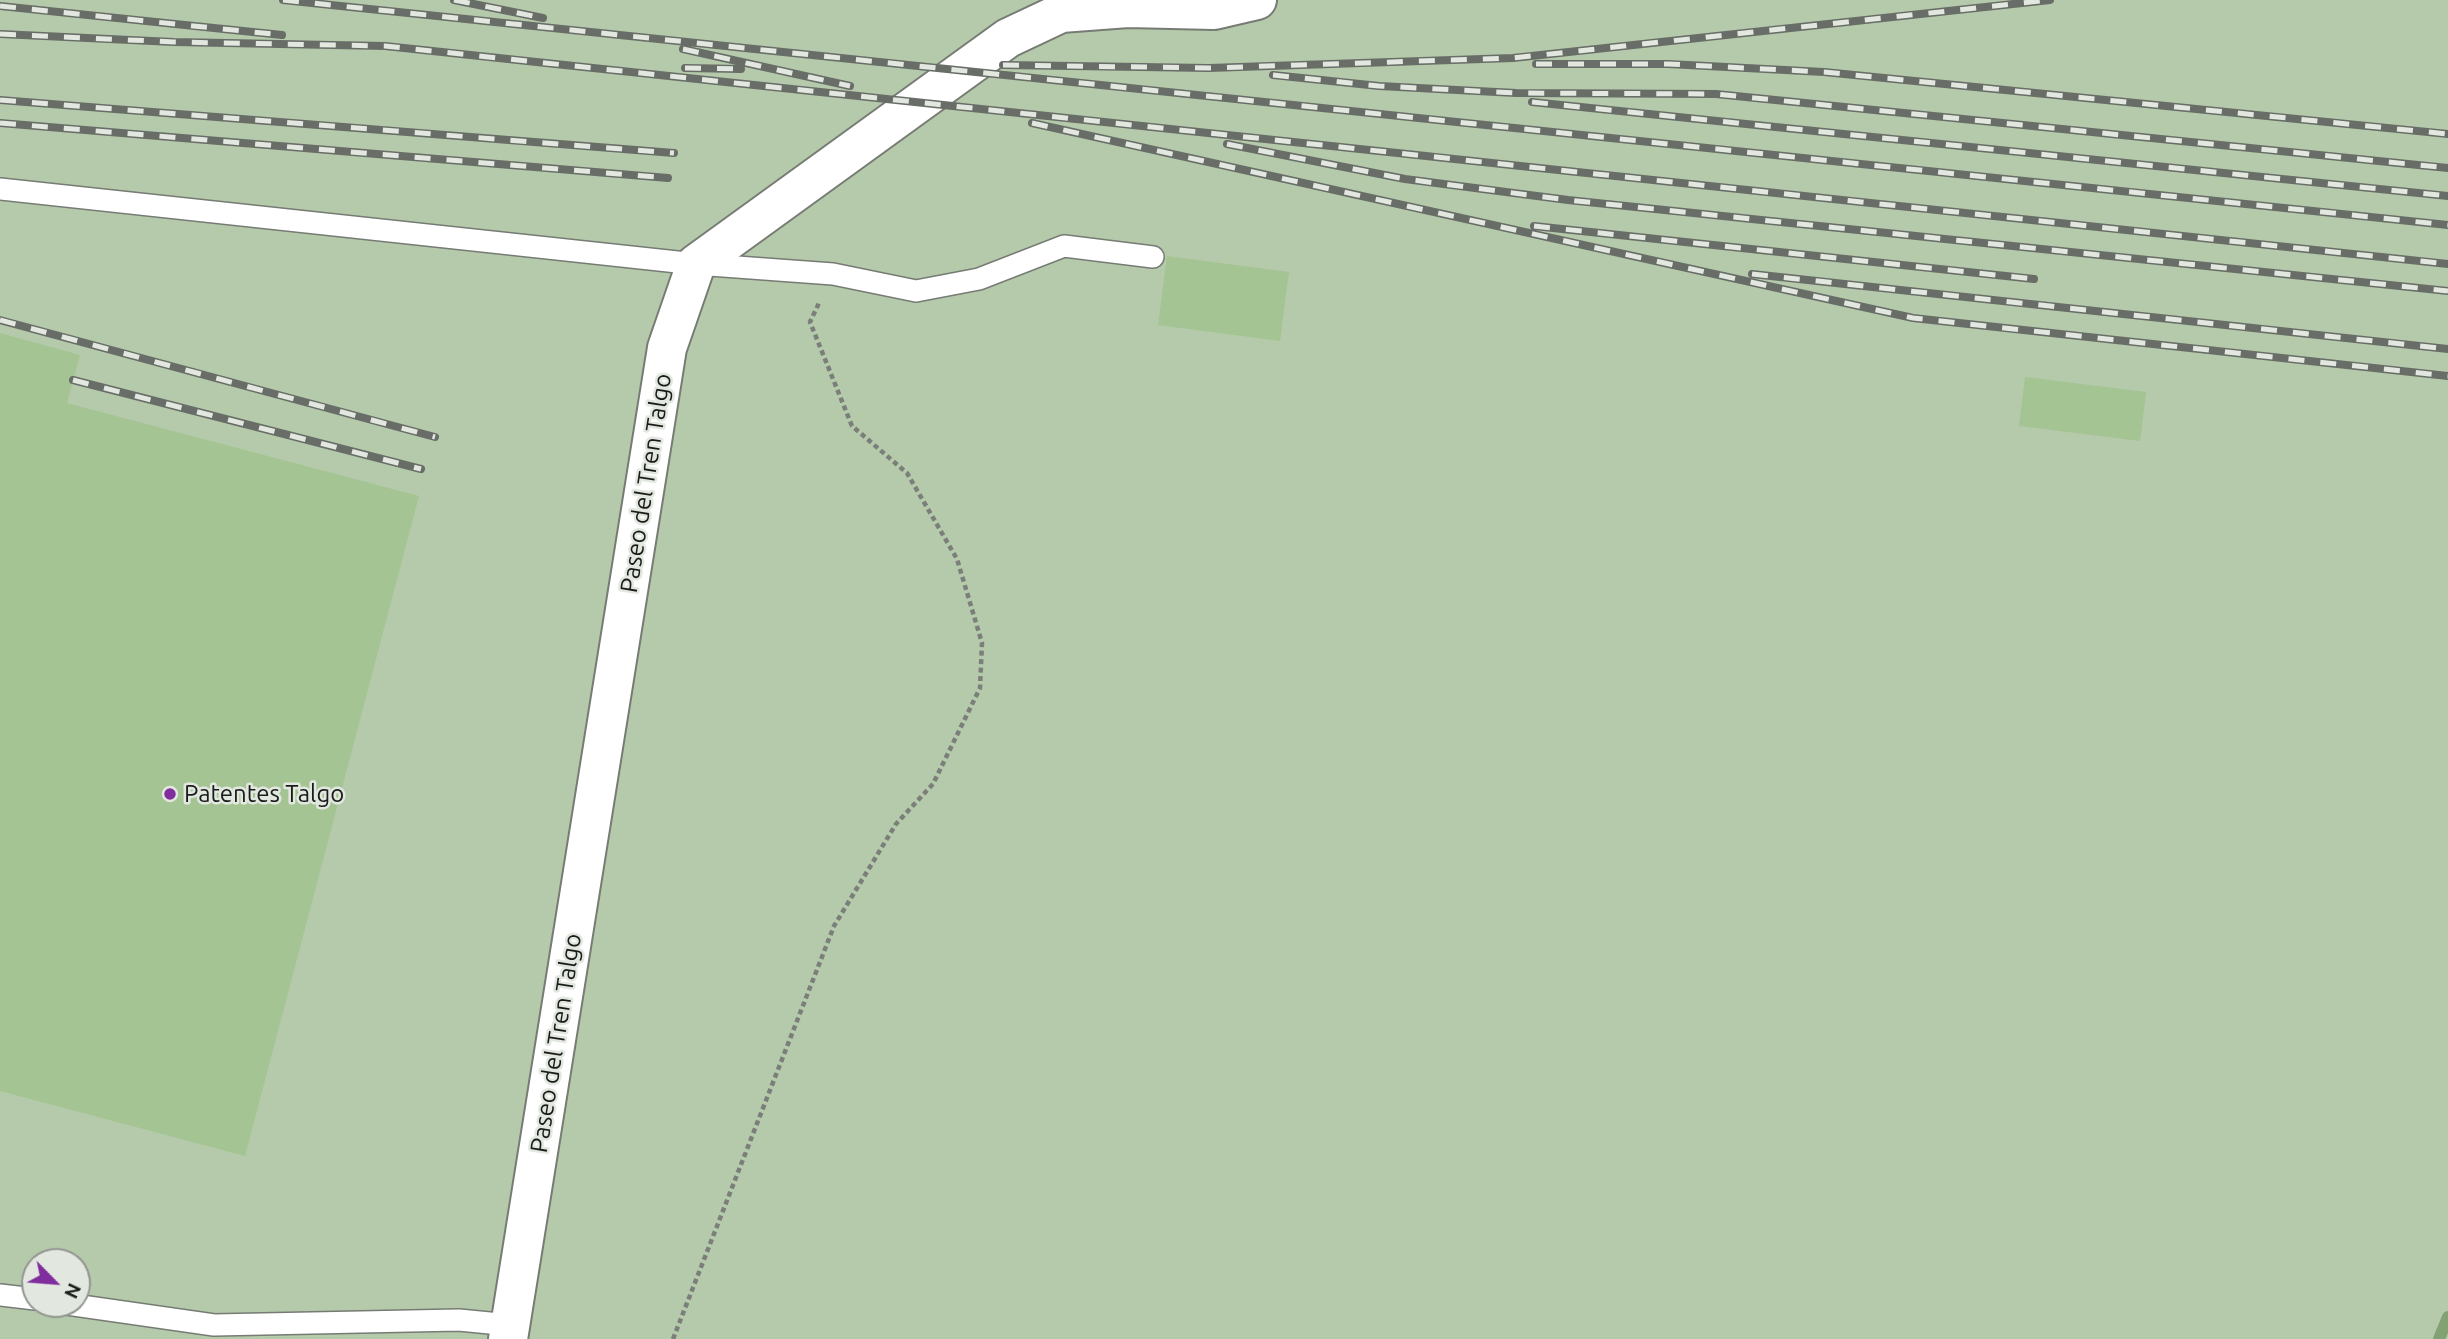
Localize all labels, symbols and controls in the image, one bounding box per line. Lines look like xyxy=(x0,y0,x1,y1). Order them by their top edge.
street label: Paseo del Tren Talgo xyxy=(614,371,678,595)
place label: Patentes Talgo xyxy=(184,780,344,808)
marker: Patentes Talgo xyxy=(162,786,178,802)
street label: Paseo del Tren Talgo xyxy=(524,931,588,1155)
north arrow xyxy=(21,1248,91,1318)
text: N xyxy=(60,1280,86,1302)

